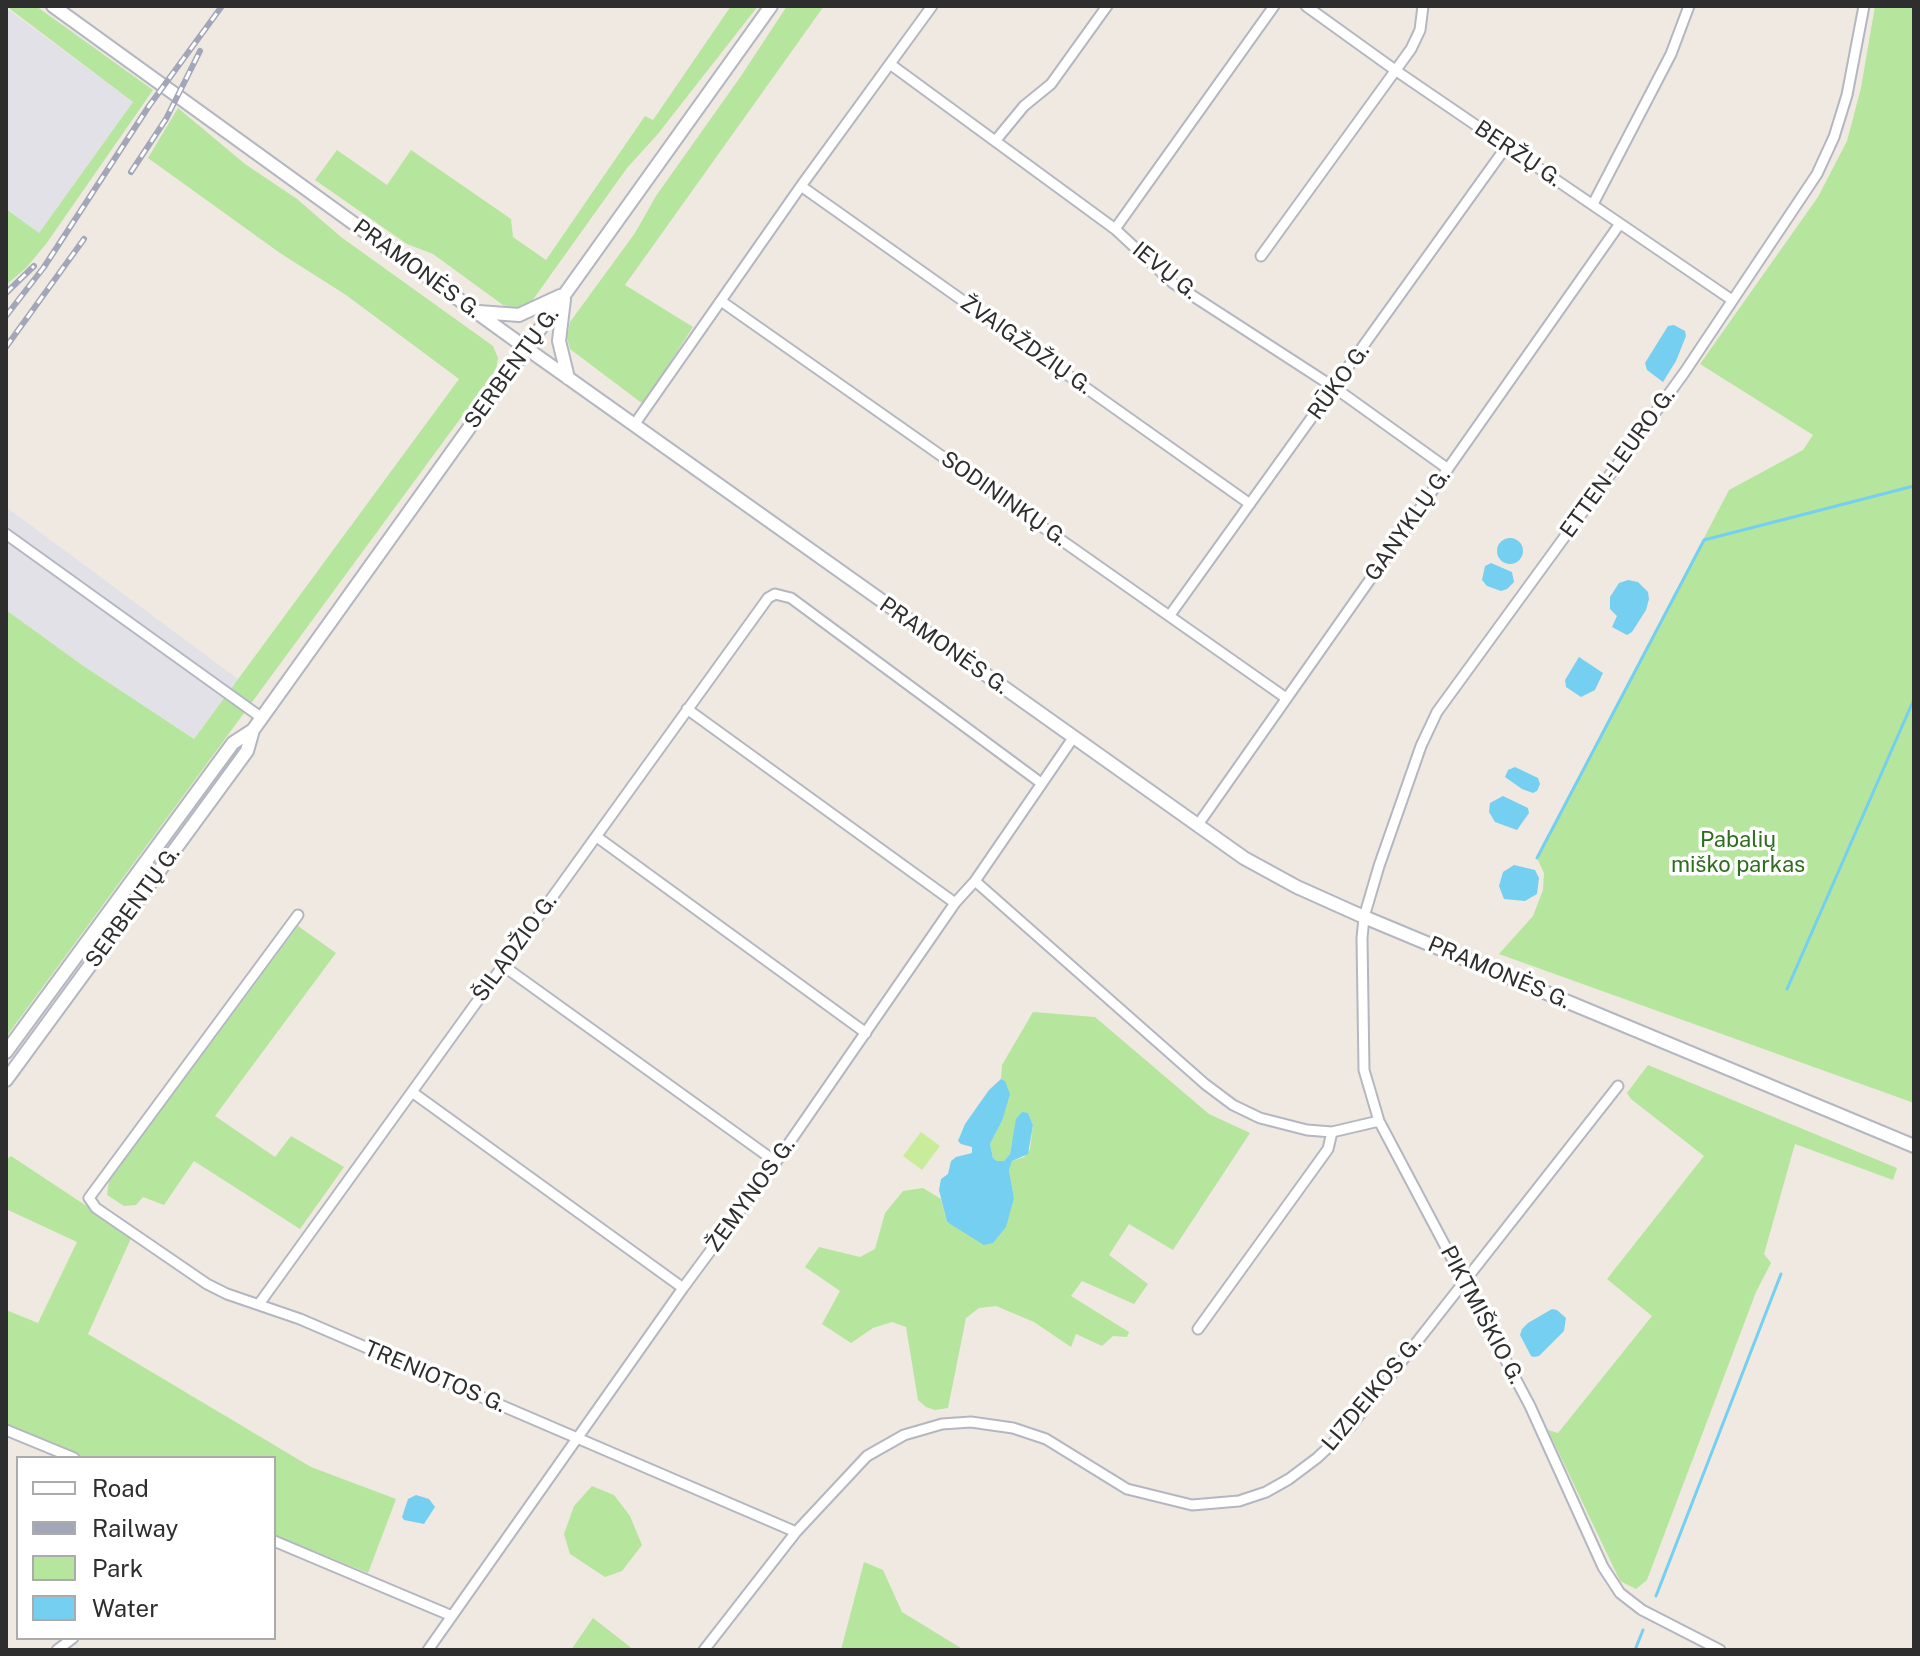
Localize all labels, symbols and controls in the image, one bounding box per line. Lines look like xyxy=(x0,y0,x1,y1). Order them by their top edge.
street label: BERŽŲ G. xyxy=(1469,115,1567,193)
street label: PRAMONĖS G. xyxy=(348,214,486,324)
street label: IEVŲ G. xyxy=(1127,237,1203,305)
street label: ŽVAIGŽDŽIŲ G. xyxy=(955,290,1097,400)
street label: SERBENTŲ G. xyxy=(459,302,565,434)
street label: RŪKO G. xyxy=(1303,339,1375,425)
street label: ETTEN-LEURO G. xyxy=(1555,383,1681,543)
street label: SODININKŲ G. xyxy=(936,446,1072,552)
street label: GANYKLŲ G. xyxy=(1360,464,1456,586)
street label: PRAMONĖS G. xyxy=(874,592,1014,700)
park label: Pabalių miško parkas xyxy=(1671,827,1805,878)
street label: SERBENTŲ G. xyxy=(80,841,186,973)
street label: ŠILADŽIO G. xyxy=(467,889,563,1007)
street label: PRAMONĖS G. xyxy=(1424,931,1574,1015)
street label: ŽEMYNOS G. xyxy=(701,1133,801,1257)
street label: PIKTMIŠKIO G. xyxy=(1435,1241,1529,1389)
street label: LIZDEIKOS G. xyxy=(1317,1332,1427,1456)
street label: TRENIOTOS G. xyxy=(360,1335,510,1419)
legend xyxy=(16,1456,276,1640)
text: Road xyxy=(92,1474,149,1502)
text: Railway xyxy=(92,1514,178,1542)
text: Park xyxy=(92,1554,143,1582)
text: Water xyxy=(92,1594,159,1622)

